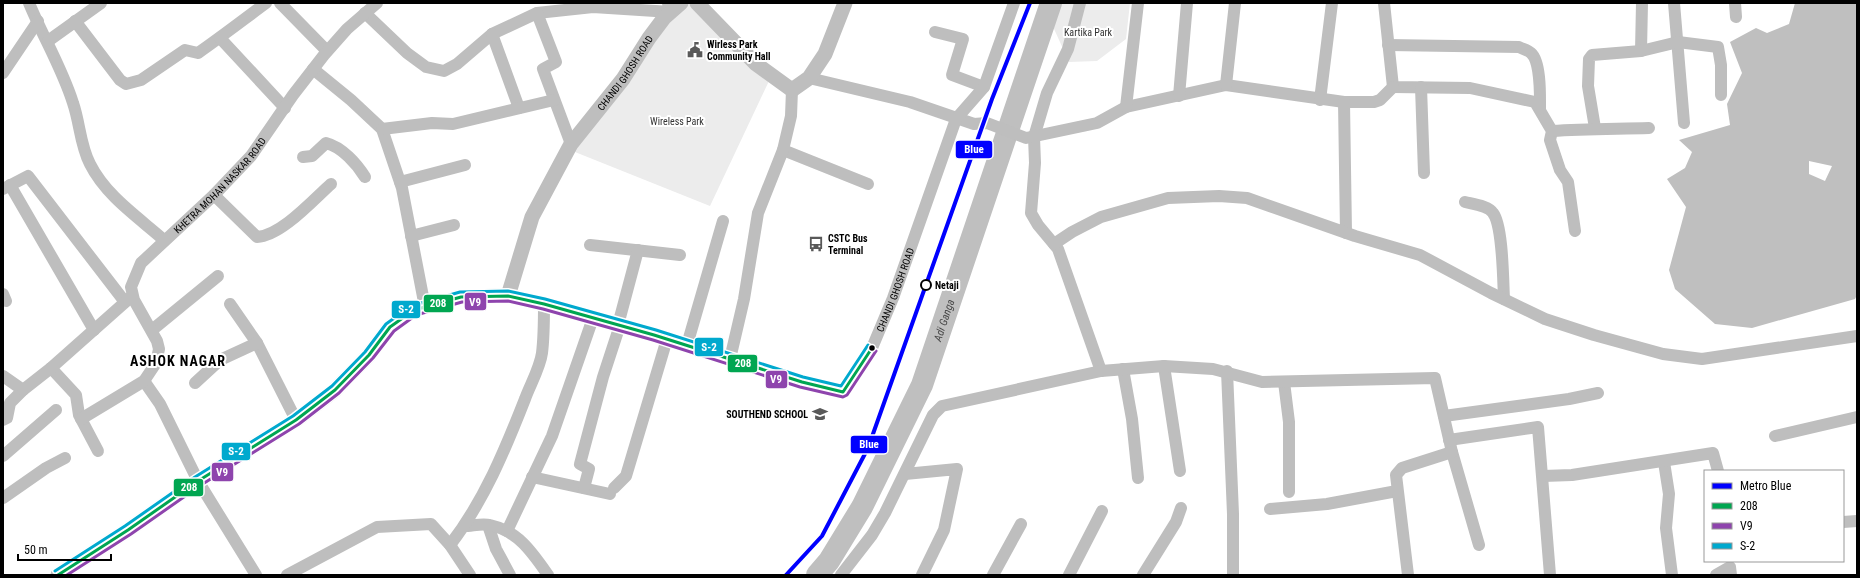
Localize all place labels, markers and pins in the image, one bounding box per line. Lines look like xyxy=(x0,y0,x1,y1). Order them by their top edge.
place label: Wirless Park Community Hall xyxy=(707,39,771,62)
public building icon: Wirless Park Community Hall xyxy=(686,41,704,59)
place label: CSTC Bus Terminal xyxy=(828,233,868,256)
bus stop icon: CSTC Bus Terminal xyxy=(807,235,825,253)
marker: Netaji xyxy=(920,279,932,291)
place label: Netaji xyxy=(935,280,959,291)
unlabelled marker xyxy=(867,343,877,353)
school or university icon: SOUTHEND SCHOOL xyxy=(811,405,829,423)
place label: SOUTHEND SCHOOL xyxy=(726,409,808,420)

